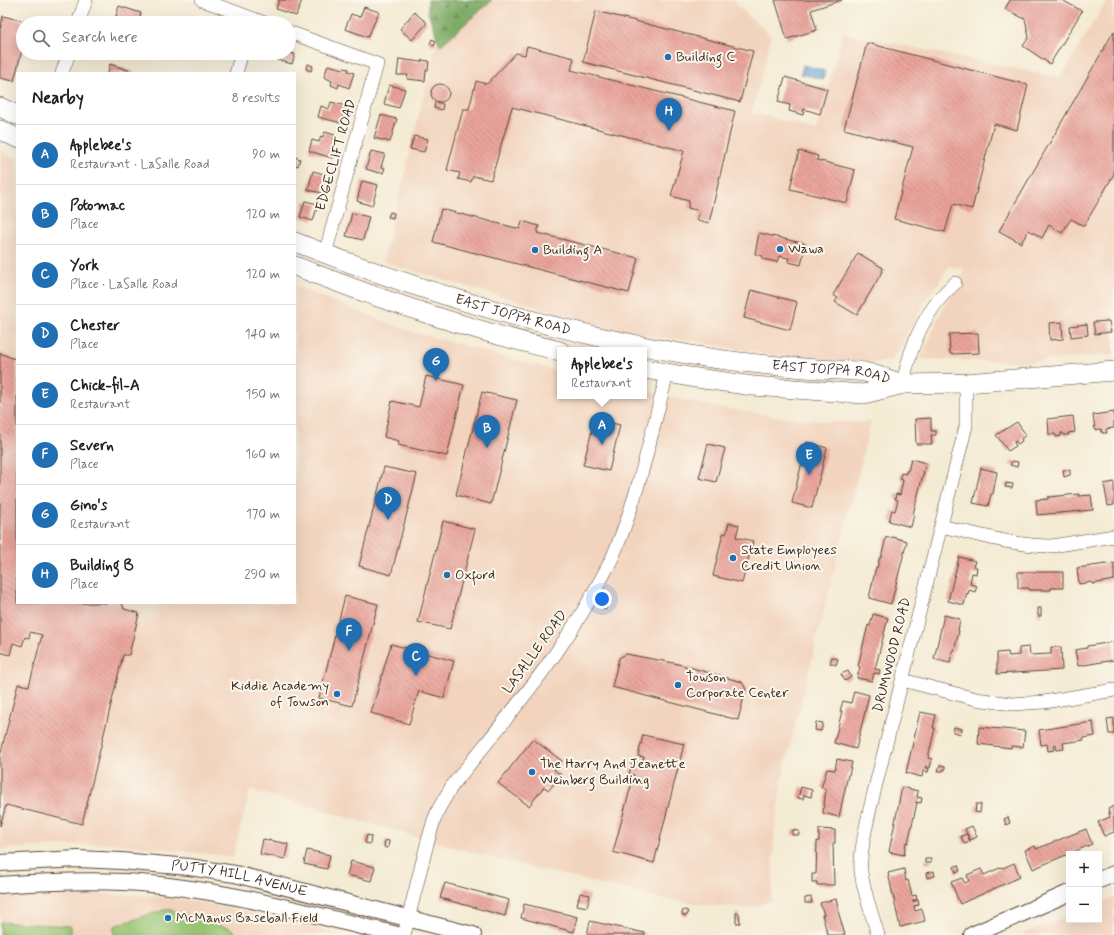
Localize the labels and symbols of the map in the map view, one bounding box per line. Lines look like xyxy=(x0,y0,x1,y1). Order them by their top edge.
place label: Building C xyxy=(676,48,735,68)
marker: Building C xyxy=(663,52,673,62)
street label: EDGECLIFT ROAD xyxy=(311,97,361,213)
pin: H xyxy=(656,98,682,131)
place label: Wawa xyxy=(788,240,824,258)
place label: Building A xyxy=(543,241,602,261)
marker: Wawa xyxy=(775,244,785,254)
marker: Building A xyxy=(530,245,540,255)
street label: EAST JOPPA ROAD xyxy=(453,290,573,339)
pin: G xyxy=(423,348,449,381)
street label: EAST JOPPA ROAD xyxy=(771,356,893,388)
pin: A xyxy=(589,412,615,445)
pin: B xyxy=(474,415,500,448)
pin: E xyxy=(796,442,822,475)
pin: D xyxy=(375,487,401,520)
place label: State Employees Credit Union xyxy=(741,541,837,575)
marker: State Employees Credit Union xyxy=(728,553,738,563)
place label: Oxford xyxy=(455,566,495,586)
marker: Oxford xyxy=(442,570,452,580)
your location xyxy=(592,589,612,609)
street label: DRUMWOOD ROAD xyxy=(869,596,915,714)
street label: LASALLE ROAD xyxy=(499,607,571,697)
pin: F xyxy=(336,618,362,651)
pin: C xyxy=(403,643,429,676)
place label: Towson Corporate Center xyxy=(686,668,789,702)
place label: Kiddie Academy of Towson xyxy=(231,677,329,711)
marker: Towson Corporate Center xyxy=(673,680,683,690)
marker: Kiddie Academy of Towson xyxy=(332,689,342,699)
place label: The Harry And Jeanette Weinberg Building xyxy=(540,755,686,791)
marker: The Harry And Jeanette Weinberg Building xyxy=(527,767,537,777)
street label: PUTTY HILL AVENUE xyxy=(171,856,309,901)
place label: McManus Baseball Field xyxy=(176,909,318,927)
marker: McManus Baseball Field xyxy=(163,913,173,923)

